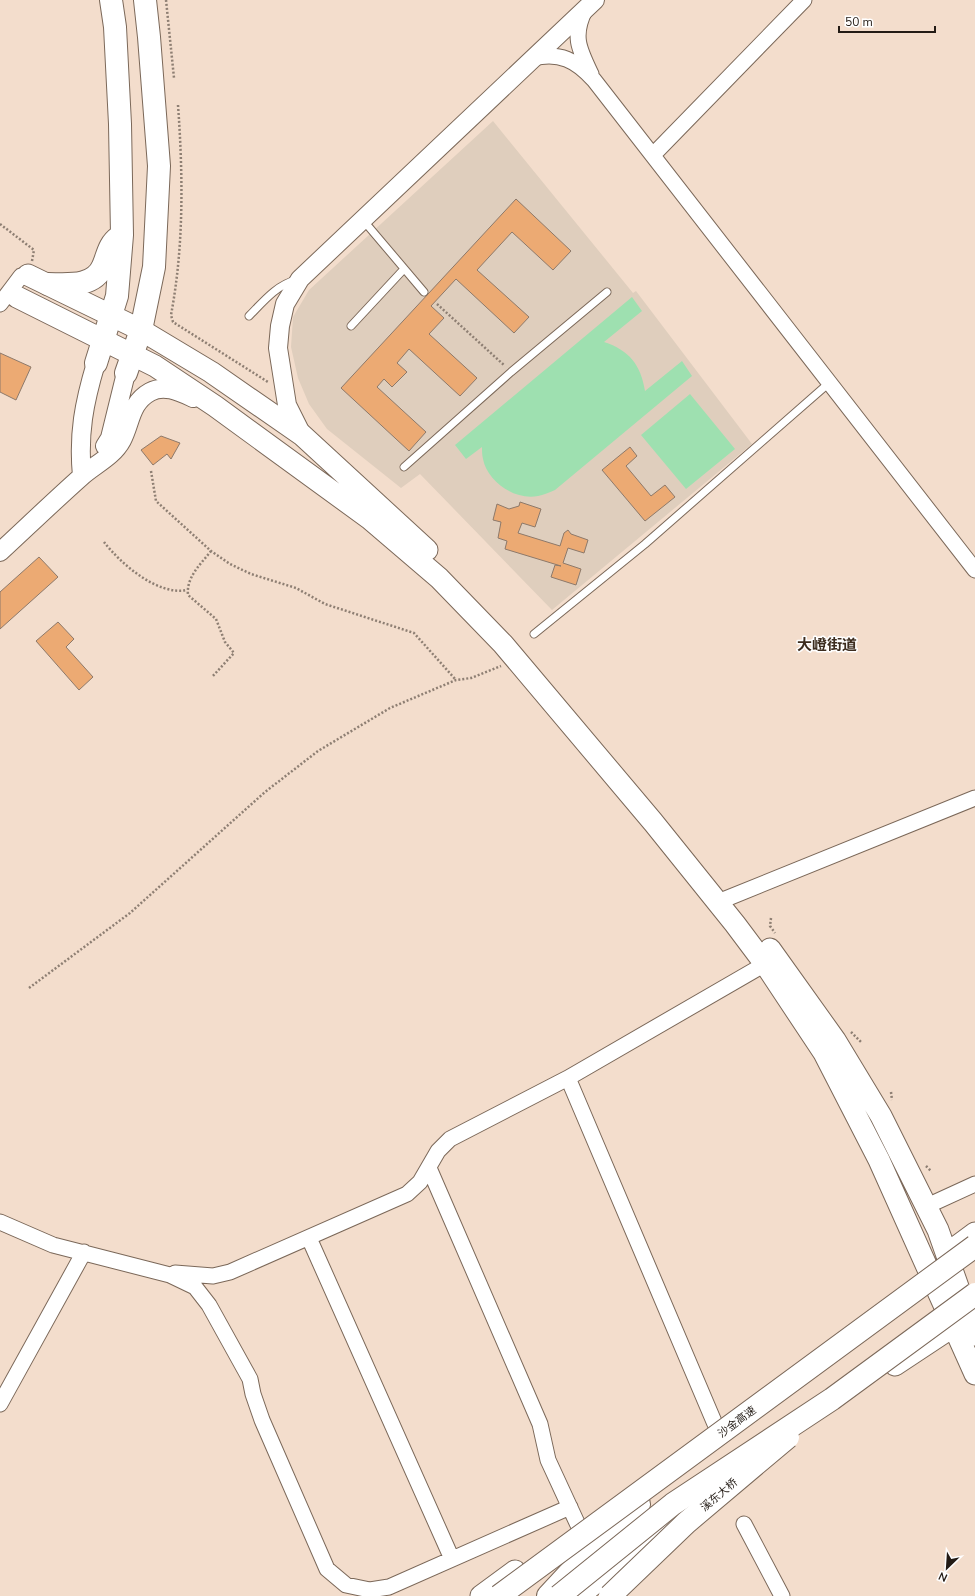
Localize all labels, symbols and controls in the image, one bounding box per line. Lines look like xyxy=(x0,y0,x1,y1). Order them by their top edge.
scale bar xyxy=(839,8,935,34)
text: 50 m xyxy=(845,14,873,30)
district label: 大嶝街道 xyxy=(797,635,857,655)
street label: 沙金高速 xyxy=(715,1403,759,1441)
street label: 溪东大桥 xyxy=(697,1475,741,1515)
north arrow xyxy=(927,1548,967,1588)
text: N xyxy=(936,1568,950,1585)

